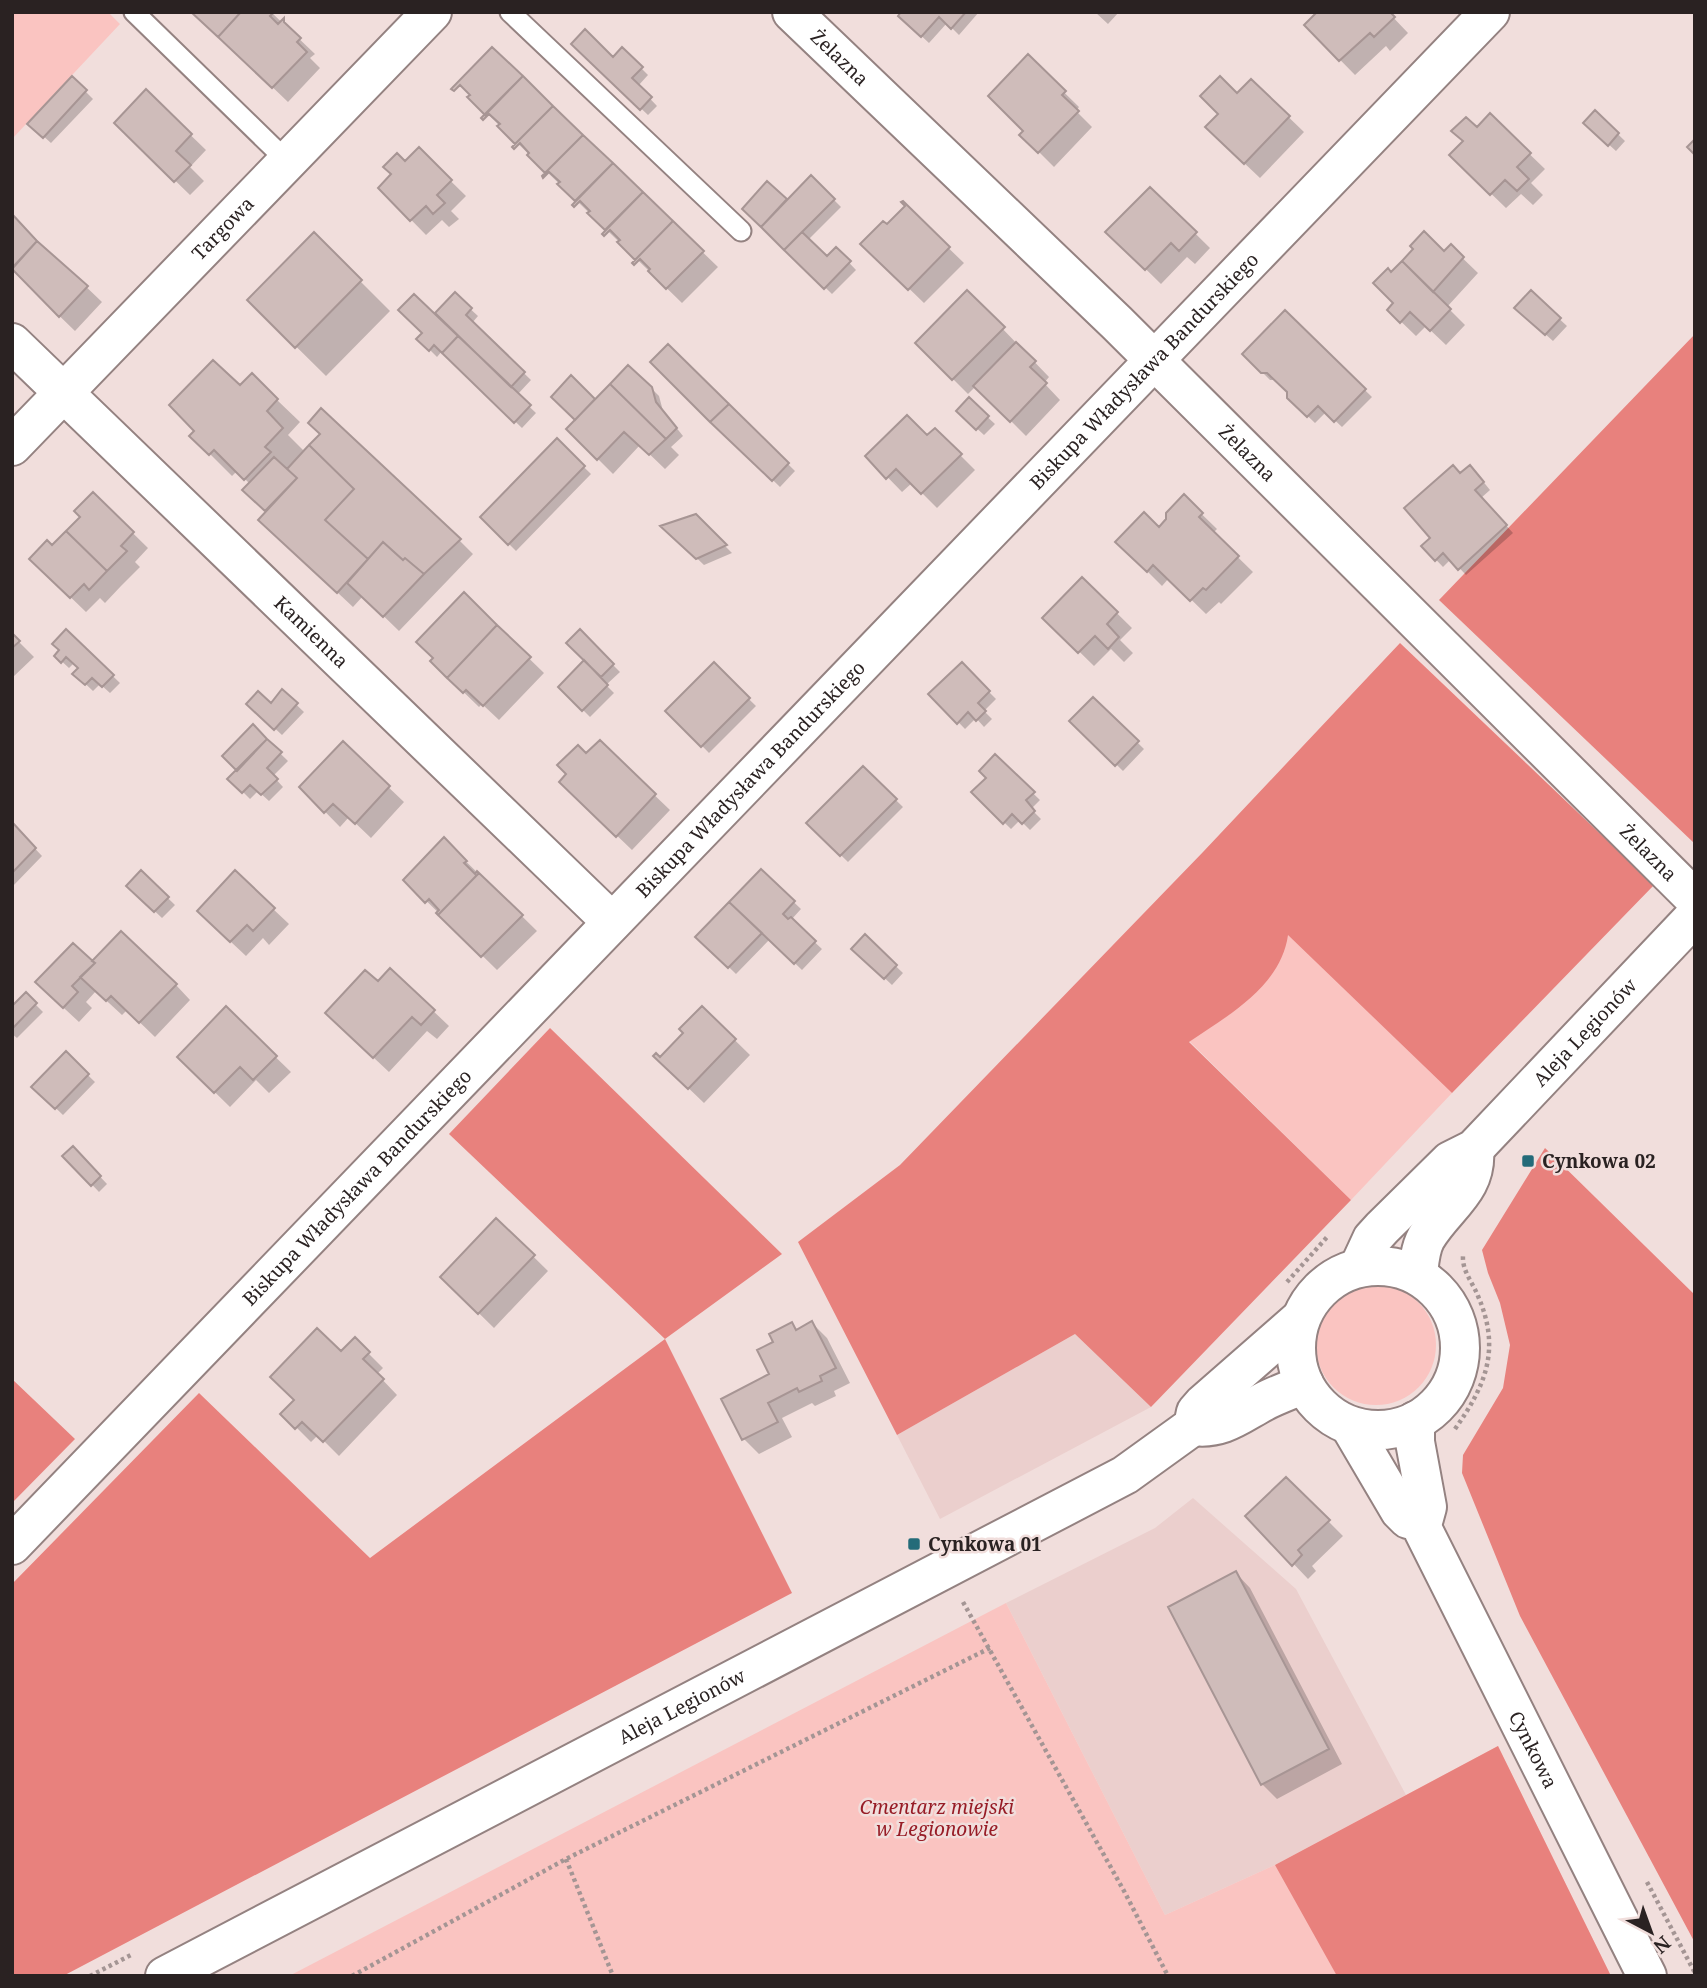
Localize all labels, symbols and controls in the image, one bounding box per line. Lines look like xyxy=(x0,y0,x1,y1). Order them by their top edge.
street label: Żelazna xyxy=(805,24,874,91)
street label: Targowa xyxy=(186,191,260,266)
street label: Biskupa Władysława Bandurskiego xyxy=(1024,247,1264,495)
street label: Żelazna xyxy=(1213,419,1282,487)
street label: Kamienna xyxy=(269,590,354,674)
street label: Biskupa Władysława Bandurskiego xyxy=(630,655,871,903)
street label: Żelazna xyxy=(1614,818,1683,887)
street label: Aleja Legionów xyxy=(1527,972,1643,1092)
street label: Biskupa Władysława Bandurskiego xyxy=(237,1063,477,1311)
place label: Cynkowa 02 xyxy=(1542,1148,1656,1174)
marker: Cynkowa 02 xyxy=(1520,1153,1536,1169)
place label: Cynkowa 01 xyxy=(928,1531,1042,1557)
marker: Cynkowa 01 xyxy=(906,1536,922,1552)
street label: Aleja Legionów xyxy=(614,1662,750,1750)
street label: Cynkowa xyxy=(1503,1706,1564,1793)
park label: Cmentarz miejski w Legionowie xyxy=(860,1794,1014,1842)
north arrow xyxy=(1616,1897,1686,1967)
text: N xyxy=(1648,1930,1676,1960)

